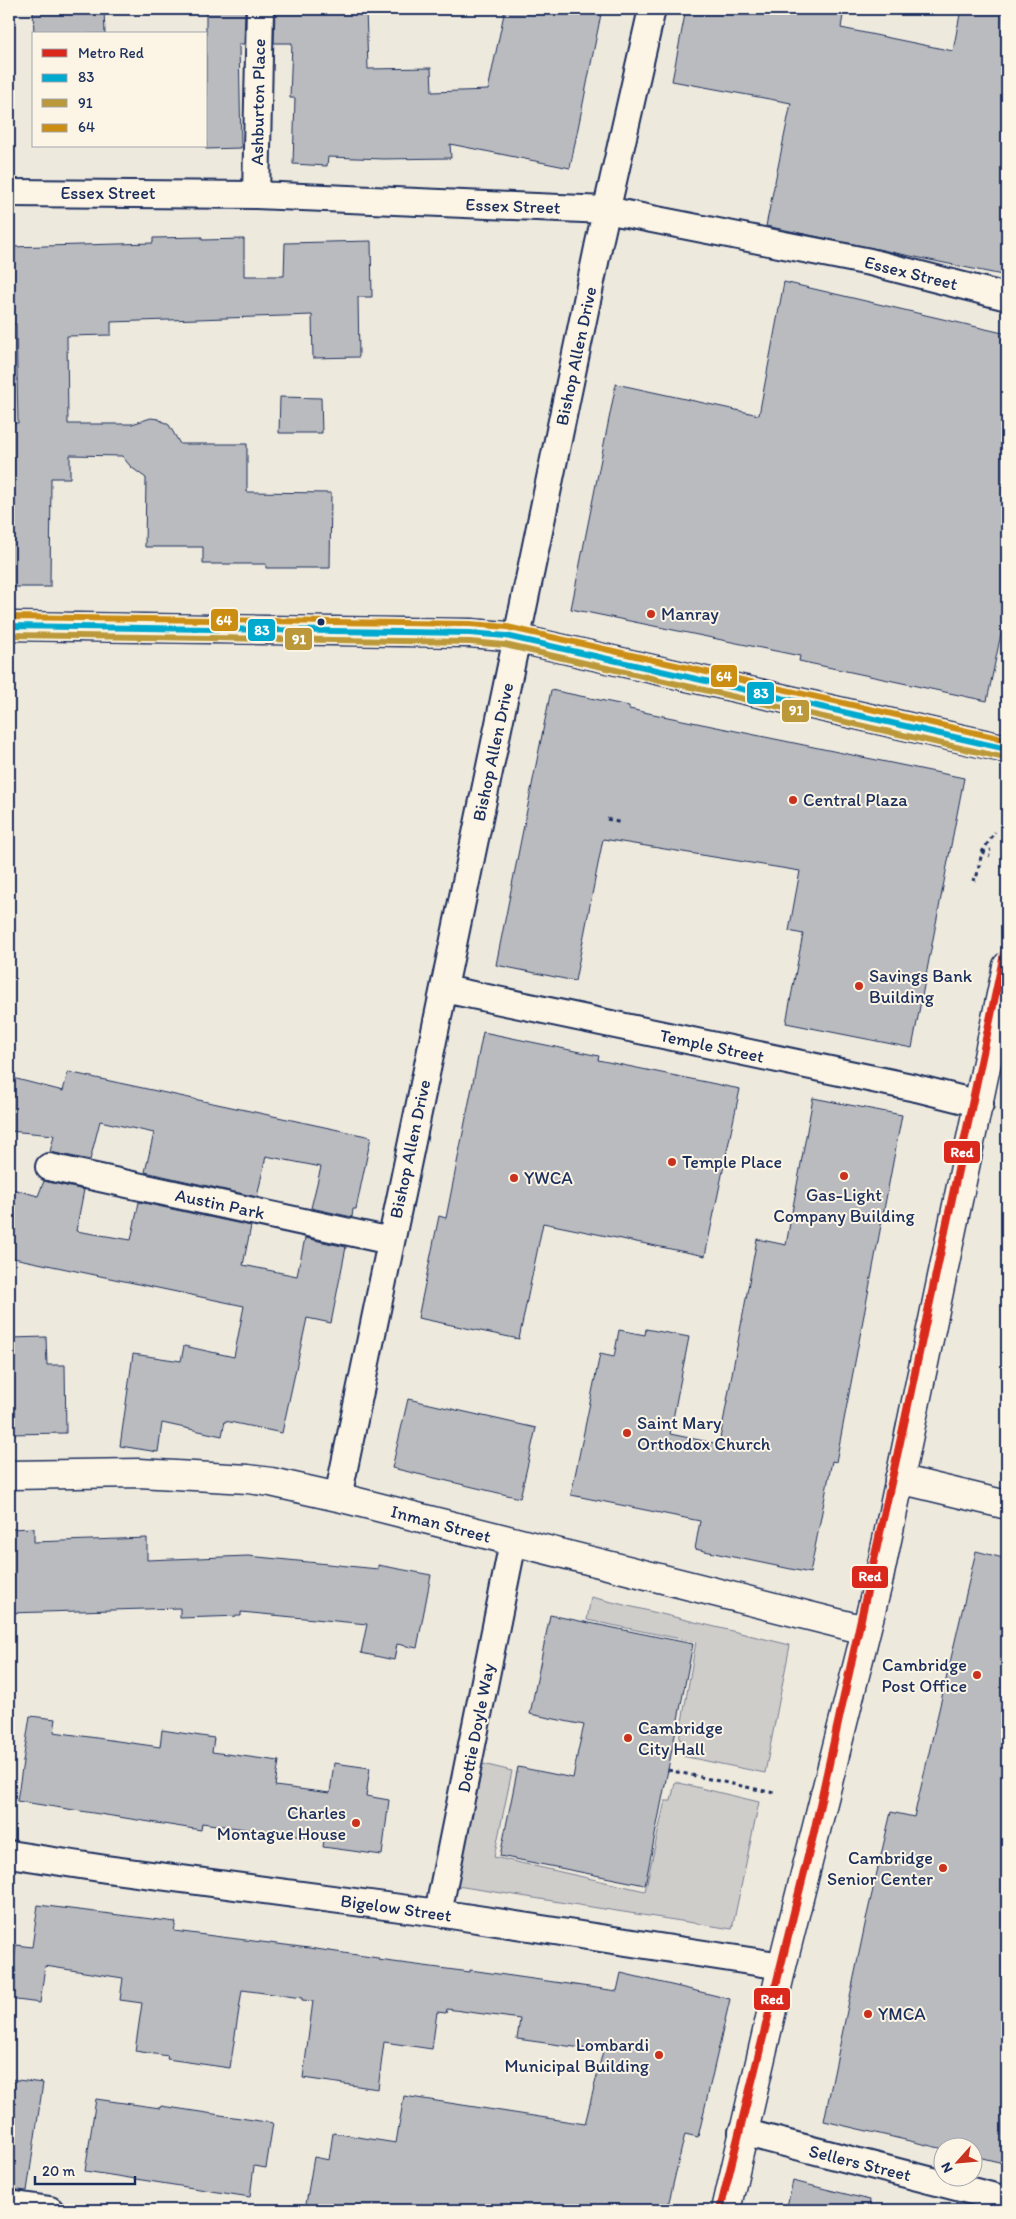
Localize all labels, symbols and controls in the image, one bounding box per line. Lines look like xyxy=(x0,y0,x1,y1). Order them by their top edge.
legend xyxy=(32,32,208,148)
street label: Ashburton Place xyxy=(246,38,270,166)
text: Metro Red xyxy=(78,44,144,62)
text: 83 xyxy=(78,68,94,86)
text: 91 xyxy=(78,94,93,112)
text: 64 xyxy=(78,118,95,136)
street label: Essex Street xyxy=(60,182,156,204)
street label: Essex Street xyxy=(465,193,561,219)
street label: Essex Street xyxy=(862,251,960,295)
street label: Bishop Allen Drive xyxy=(551,285,601,427)
place label: Manray xyxy=(661,603,719,625)
line badge: 64 xyxy=(210,608,239,632)
marker: Manray xyxy=(645,608,657,620)
text: 64 xyxy=(216,612,232,629)
unlabelled marker xyxy=(316,617,326,627)
line badge: 83 xyxy=(247,618,276,642)
text: 83 xyxy=(254,622,270,639)
line badge: 91 xyxy=(284,627,313,651)
text: 91 xyxy=(292,631,306,648)
line badge: 64 xyxy=(710,664,738,688)
text: 64 xyxy=(716,668,732,685)
street label: Bishop Allen Drive xyxy=(468,681,518,823)
line badge: 83 xyxy=(746,681,775,705)
text: 83 xyxy=(753,685,769,702)
line badge: 91 xyxy=(781,699,810,723)
text: 91 xyxy=(789,702,803,719)
place label: Central Plaza xyxy=(803,789,908,811)
marker: Central Plaza xyxy=(787,794,799,806)
place label: Savings Bank Building xyxy=(869,965,973,1008)
marker: Savings Bank Building xyxy=(853,980,865,992)
street label: Temple Street xyxy=(658,1024,767,1068)
street label: Bishop Allen Drive xyxy=(385,1078,435,1220)
line badge: Red xyxy=(943,1140,981,1164)
text: Red xyxy=(951,1144,974,1161)
place label: Temple Place xyxy=(682,1151,782,1173)
marker: Temple Place xyxy=(666,1156,678,1168)
place label: YWCA xyxy=(524,1167,573,1189)
marker: Gas-Light Company Building xyxy=(838,1170,850,1182)
marker: YWCA xyxy=(508,1172,520,1184)
street label: Austin Park xyxy=(173,1184,267,1224)
place label: Gas-Light Company Building xyxy=(773,1184,916,1227)
place label: Saint Mary Orthodox Church xyxy=(637,1412,771,1455)
marker: Saint Mary Orthodox Church xyxy=(621,1427,633,1439)
street label: Inman Street xyxy=(389,1500,494,1548)
line badge: Red xyxy=(851,1565,889,1589)
text: Red xyxy=(859,1568,882,1585)
place label: Cambridge Post Office xyxy=(881,1654,967,1697)
street label: Dottie Doyle Way xyxy=(453,1661,499,1795)
marker: Cambridge Post Office xyxy=(971,1669,983,1681)
place label: Cambridge City Hall xyxy=(638,1717,723,1760)
marker: Cambridge City Hall xyxy=(622,1732,634,1744)
place label: Charles Montague House xyxy=(217,1802,346,1845)
marker: Charles Montague House xyxy=(350,1817,362,1829)
place label: Cambridge Senior Center xyxy=(827,1847,933,1890)
marker: Cambridge Senior Center xyxy=(937,1862,949,1874)
street label: Bigelow Street xyxy=(339,1889,453,1927)
line badge: Red xyxy=(753,1987,791,2011)
text: Red xyxy=(761,1991,784,2008)
place label: YMCA xyxy=(878,2003,926,2025)
marker: YMCA xyxy=(862,2008,874,2020)
place label: Lombardi Municipal Building xyxy=(504,2034,650,2077)
marker: Lombardi Municipal Building xyxy=(653,2049,665,2061)
north arrow xyxy=(934,2136,984,2186)
street label: Sellers Street xyxy=(807,2140,914,2186)
scale bar xyxy=(35,2154,135,2186)
text: N xyxy=(937,2160,957,2176)
text: 20 m xyxy=(42,2162,76,2180)

